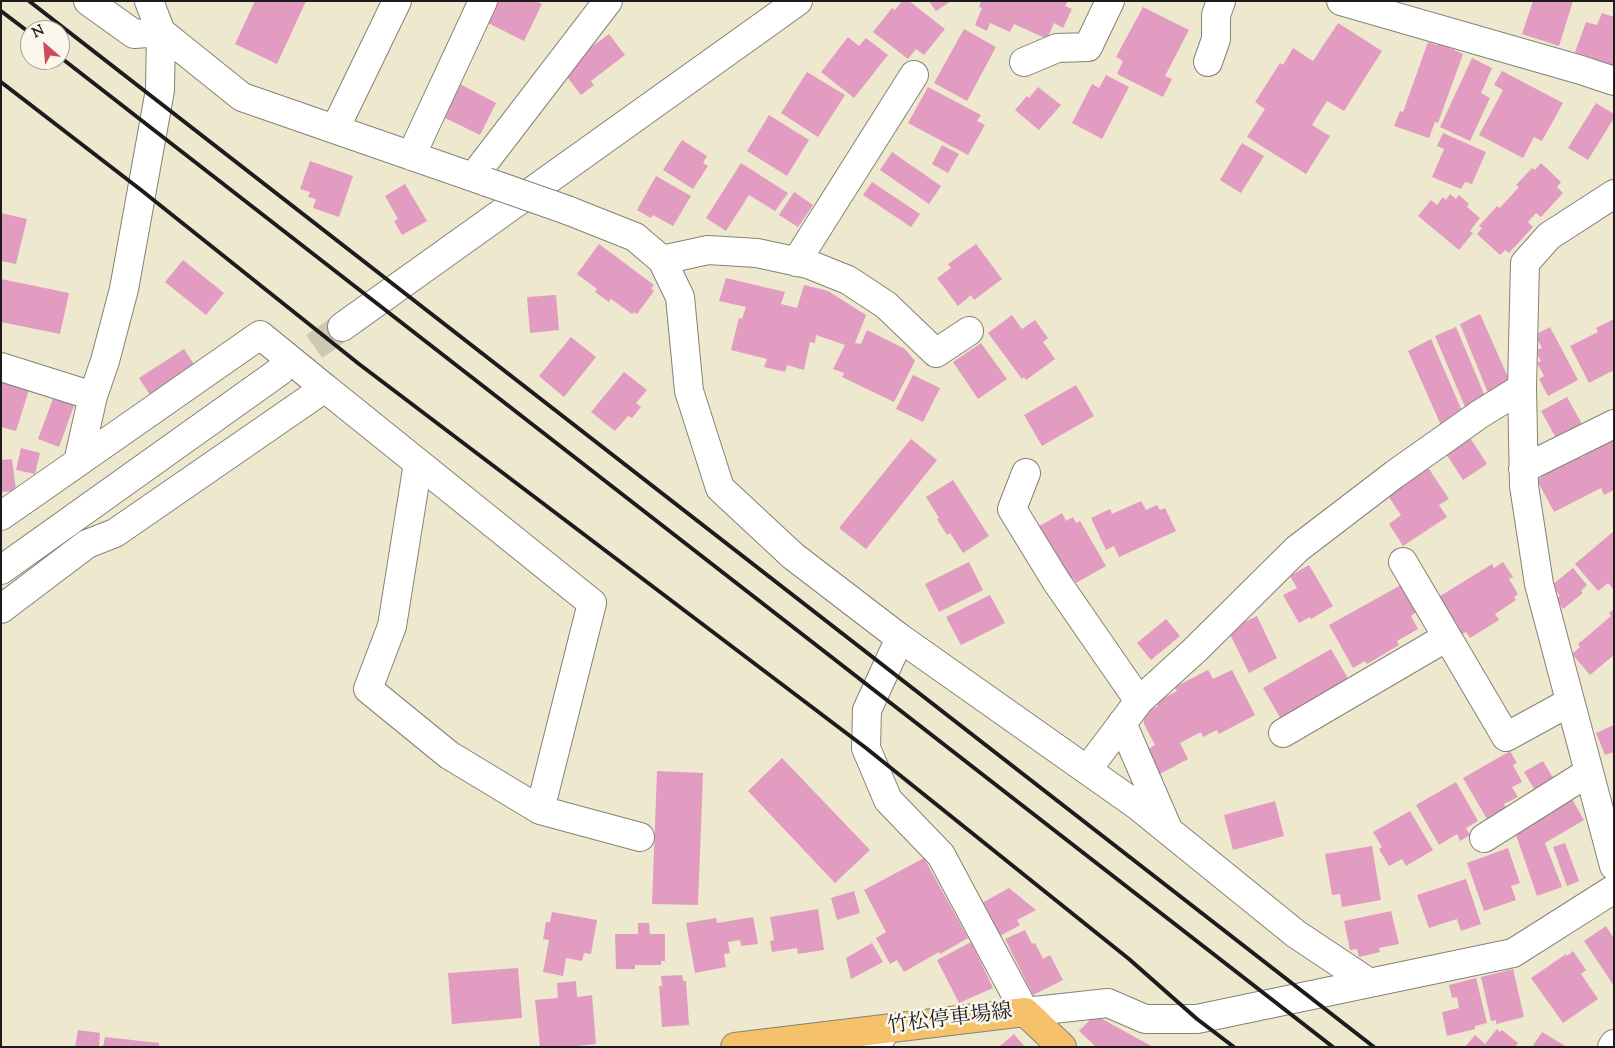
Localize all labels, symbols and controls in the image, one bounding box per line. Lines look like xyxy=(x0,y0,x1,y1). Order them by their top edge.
north arrow xyxy=(20,20,70,70)
text: N xyxy=(29,21,48,44)
street label: 竹松停車場線 xyxy=(886,1001,1014,1041)

